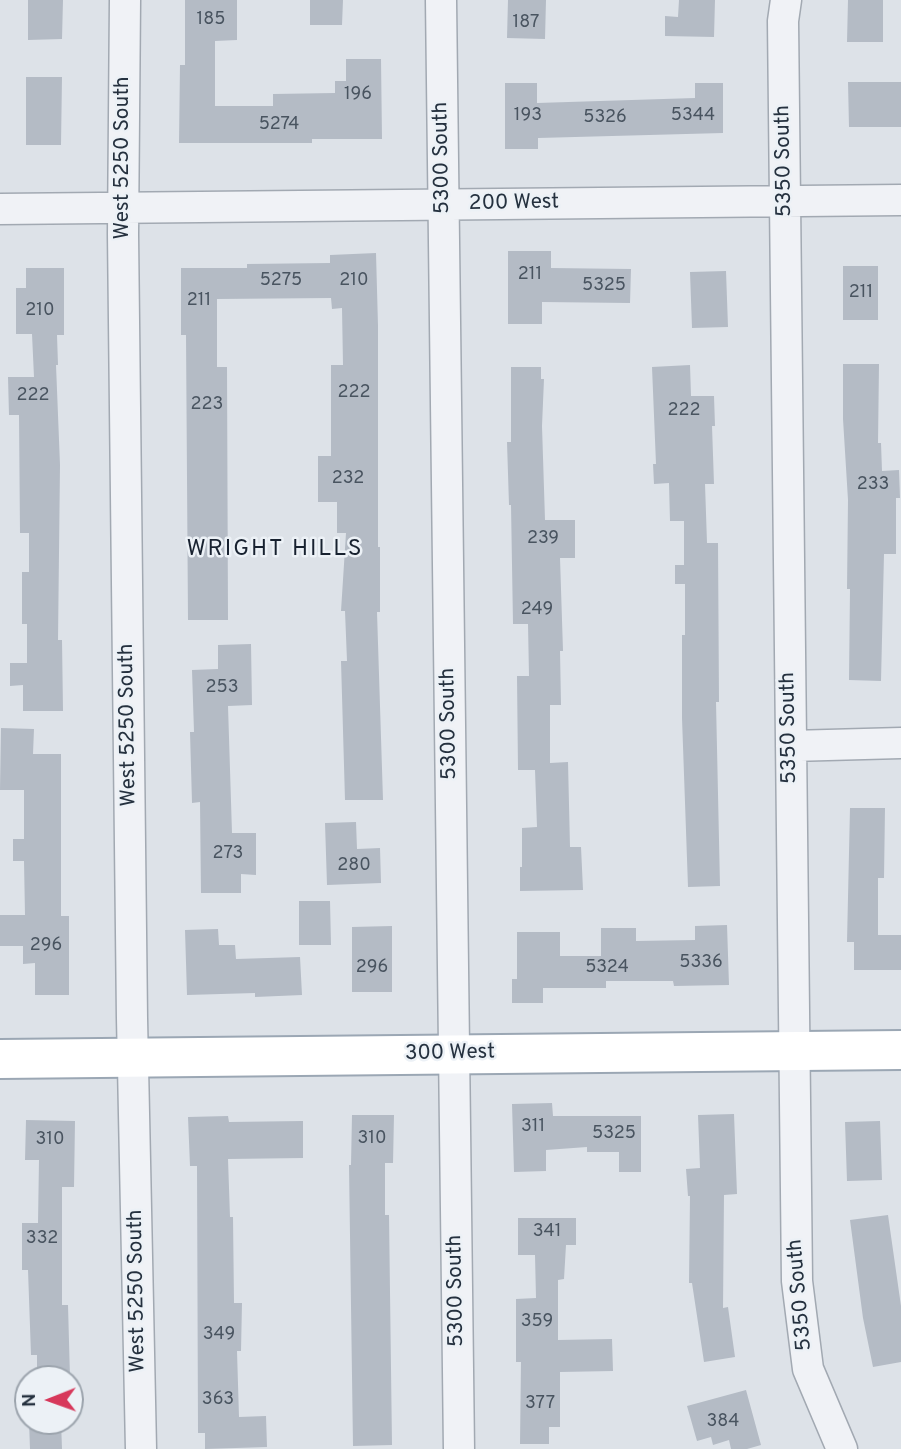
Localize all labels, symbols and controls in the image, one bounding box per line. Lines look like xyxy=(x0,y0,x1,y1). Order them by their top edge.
house number: 185 xyxy=(197,9,225,31)
house number: 187 xyxy=(513,12,539,34)
street label: West 5250 South xyxy=(111,76,137,240)
house number: 196 xyxy=(344,84,372,106)
street label: 5300 South xyxy=(429,102,457,214)
house number: 193 xyxy=(514,105,542,127)
house number: 5344 xyxy=(671,105,715,127)
street label: 5350 South xyxy=(771,105,799,217)
house number: 5326 xyxy=(583,107,627,129)
house number: 5274 xyxy=(259,114,299,136)
street label: 200 West xyxy=(469,191,559,217)
house number: 211 xyxy=(518,264,542,286)
house number: 5275 xyxy=(260,270,302,292)
house number: 210 xyxy=(339,270,369,292)
house number: 5325 xyxy=(582,275,626,297)
house number: 211 xyxy=(849,282,873,304)
house number: 211 xyxy=(187,290,211,312)
house number: 210 xyxy=(25,300,55,322)
house number: 222 xyxy=(337,382,371,404)
house number: 222 xyxy=(16,385,50,407)
house number: 223 xyxy=(191,394,223,416)
house number: 222 xyxy=(667,400,701,422)
house number: 232 xyxy=(332,468,364,490)
house number: 233 xyxy=(857,474,889,496)
house number: 239 xyxy=(527,528,559,550)
district label: WRIGHT HILLS xyxy=(188,536,362,564)
house number: 249 xyxy=(521,599,553,621)
street label: West 5250 South xyxy=(115,643,143,807)
street label: 5300 South xyxy=(436,668,464,780)
street label: 5350 South xyxy=(776,672,804,784)
house number: 253 xyxy=(205,677,239,699)
house number: 273 xyxy=(213,843,243,865)
house number: 280 xyxy=(337,855,371,877)
house number: 296 xyxy=(30,935,62,957)
house number: 5336 xyxy=(679,952,723,974)
house number: 296 xyxy=(356,957,388,979)
house number: 5324 xyxy=(585,957,629,979)
street label: 300 West xyxy=(405,1041,495,1067)
house number: 311 xyxy=(521,1116,545,1138)
house number: 5325 xyxy=(592,1123,636,1145)
house number: 310 xyxy=(357,1128,387,1150)
house number: 310 xyxy=(35,1129,65,1151)
street label: West 5250 South xyxy=(124,1209,152,1373)
house number: 341 xyxy=(533,1221,561,1243)
house number: 332 xyxy=(26,1228,58,1250)
street label: 5300 South xyxy=(443,1235,471,1347)
street label: 5350 South xyxy=(784,1238,818,1352)
house number: 359 xyxy=(521,1311,553,1333)
house number: 349 xyxy=(203,1324,235,1346)
north arrow xyxy=(14,1365,84,1435)
house number: 363 xyxy=(202,1389,234,1411)
text: N xyxy=(18,1393,42,1407)
house number: 377 xyxy=(525,1393,555,1415)
house number: 384 xyxy=(706,1411,740,1433)

